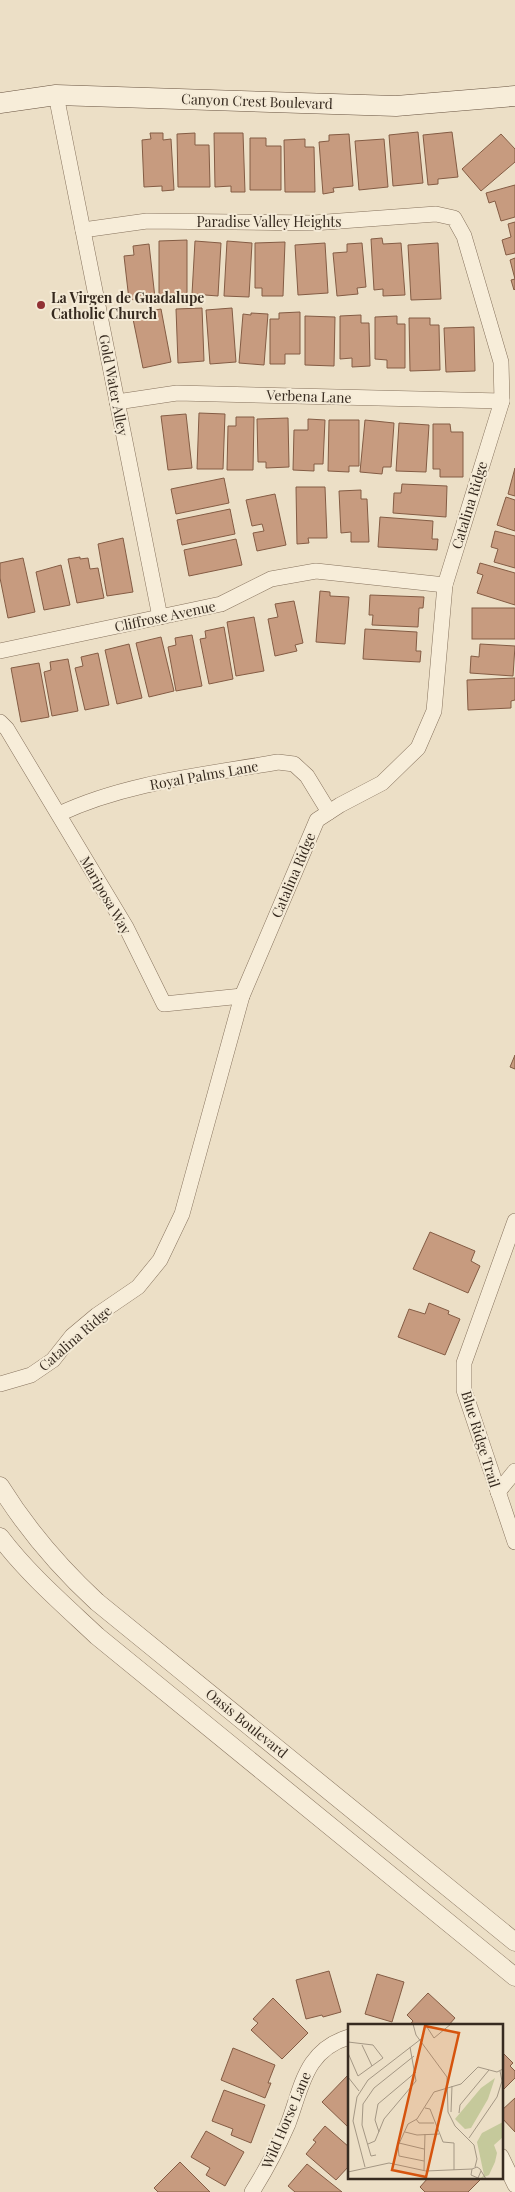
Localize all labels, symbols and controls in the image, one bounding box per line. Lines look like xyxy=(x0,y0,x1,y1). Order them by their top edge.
street label: Canyon Crest Boulevard xyxy=(181,89,333,113)
street label: Paradise Valley Heights xyxy=(196,212,342,231)
place label: La Virgen de Guadalupe Catholic Church xyxy=(51,288,204,323)
marker: La Virgen de Guadalupe Catholic Church xyxy=(35,299,47,311)
street label: Gold Water Alley xyxy=(95,333,133,437)
street label: Verbena Lane xyxy=(265,385,352,407)
street label: Catalina Ridge xyxy=(447,459,491,551)
street label: Cliffrose Avenue xyxy=(113,596,217,636)
street label: Royal Palms Lane xyxy=(148,756,260,794)
street label: Catalina Ridge xyxy=(266,829,320,921)
street label: Mariposa Way xyxy=(76,852,136,938)
street label: Catalina Ridge xyxy=(34,1301,116,1375)
street label: Blue Ridge Trail xyxy=(457,1388,505,1490)
street label: Oasis Boulevard xyxy=(202,1684,292,1762)
inset map xyxy=(348,2024,502,2180)
street label: Wild Horse Lane xyxy=(257,2069,315,2172)

